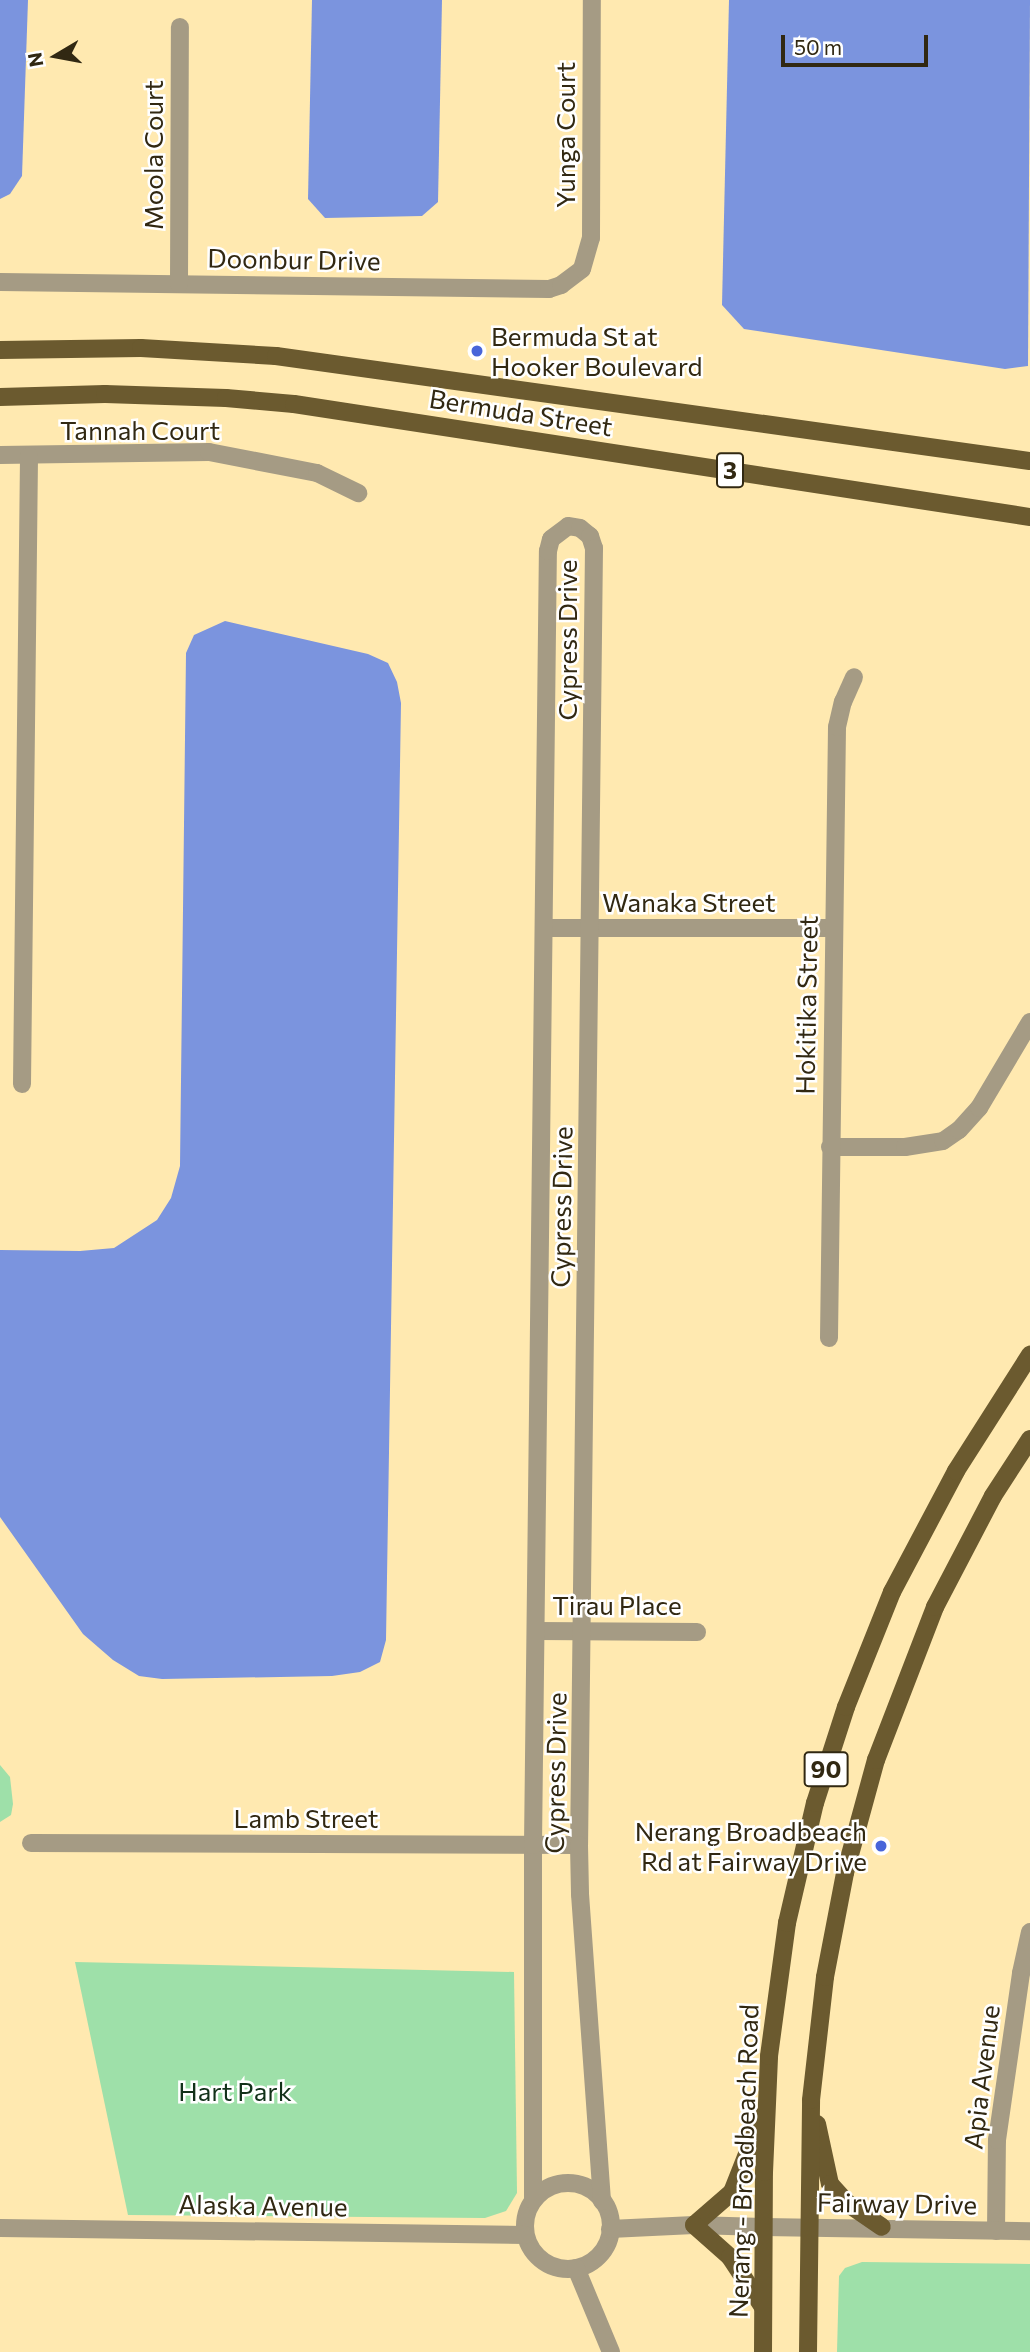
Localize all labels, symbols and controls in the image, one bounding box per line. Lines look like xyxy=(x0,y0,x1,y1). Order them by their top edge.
north arrow xyxy=(21,21,91,91)
scale bar xyxy=(785,21,932,65)
text: 50 m xyxy=(794,34,842,59)
text: N xyxy=(22,51,47,69)
street label: Yunga Court xyxy=(549,62,581,208)
street label: Moola Court xyxy=(137,80,169,230)
street label: Doonbur Drive xyxy=(207,242,381,276)
place label: Bermuda St at Hooker Boulevard xyxy=(491,320,703,382)
marker: Bermuda St at Hooker Boulevard xyxy=(469,343,485,359)
street label: Bermuda Street xyxy=(427,382,615,442)
street label: Tannah Court xyxy=(60,414,220,446)
road number: 3 xyxy=(716,449,744,490)
street label: Cypress Drive xyxy=(551,559,583,721)
street label: Wanaka Street xyxy=(602,886,776,918)
street label: Hokitika Street xyxy=(789,915,823,1095)
street label: Cypress Drive xyxy=(544,1126,578,1288)
street label: Tirau Place xyxy=(552,1589,682,1621)
street label: Cypress Drive xyxy=(538,1692,572,1854)
road number: 90 xyxy=(803,1749,849,1790)
street label: Lamb Street xyxy=(233,1802,379,1834)
place label: Nerang Broadbeach Rd at Fairway Drive xyxy=(635,1815,867,1876)
marker: Nerang Broadbeach Rd at Fairway Drive xyxy=(873,1838,889,1854)
street label: Apia Avenue xyxy=(957,2003,1005,2151)
street label: Nerang - Broadbeach Road xyxy=(722,2004,764,2318)
park label: Hart Park xyxy=(178,2075,292,2107)
street label: Fairway Drive xyxy=(817,2186,977,2220)
street label: Alaska Avenue xyxy=(178,2188,348,2222)

